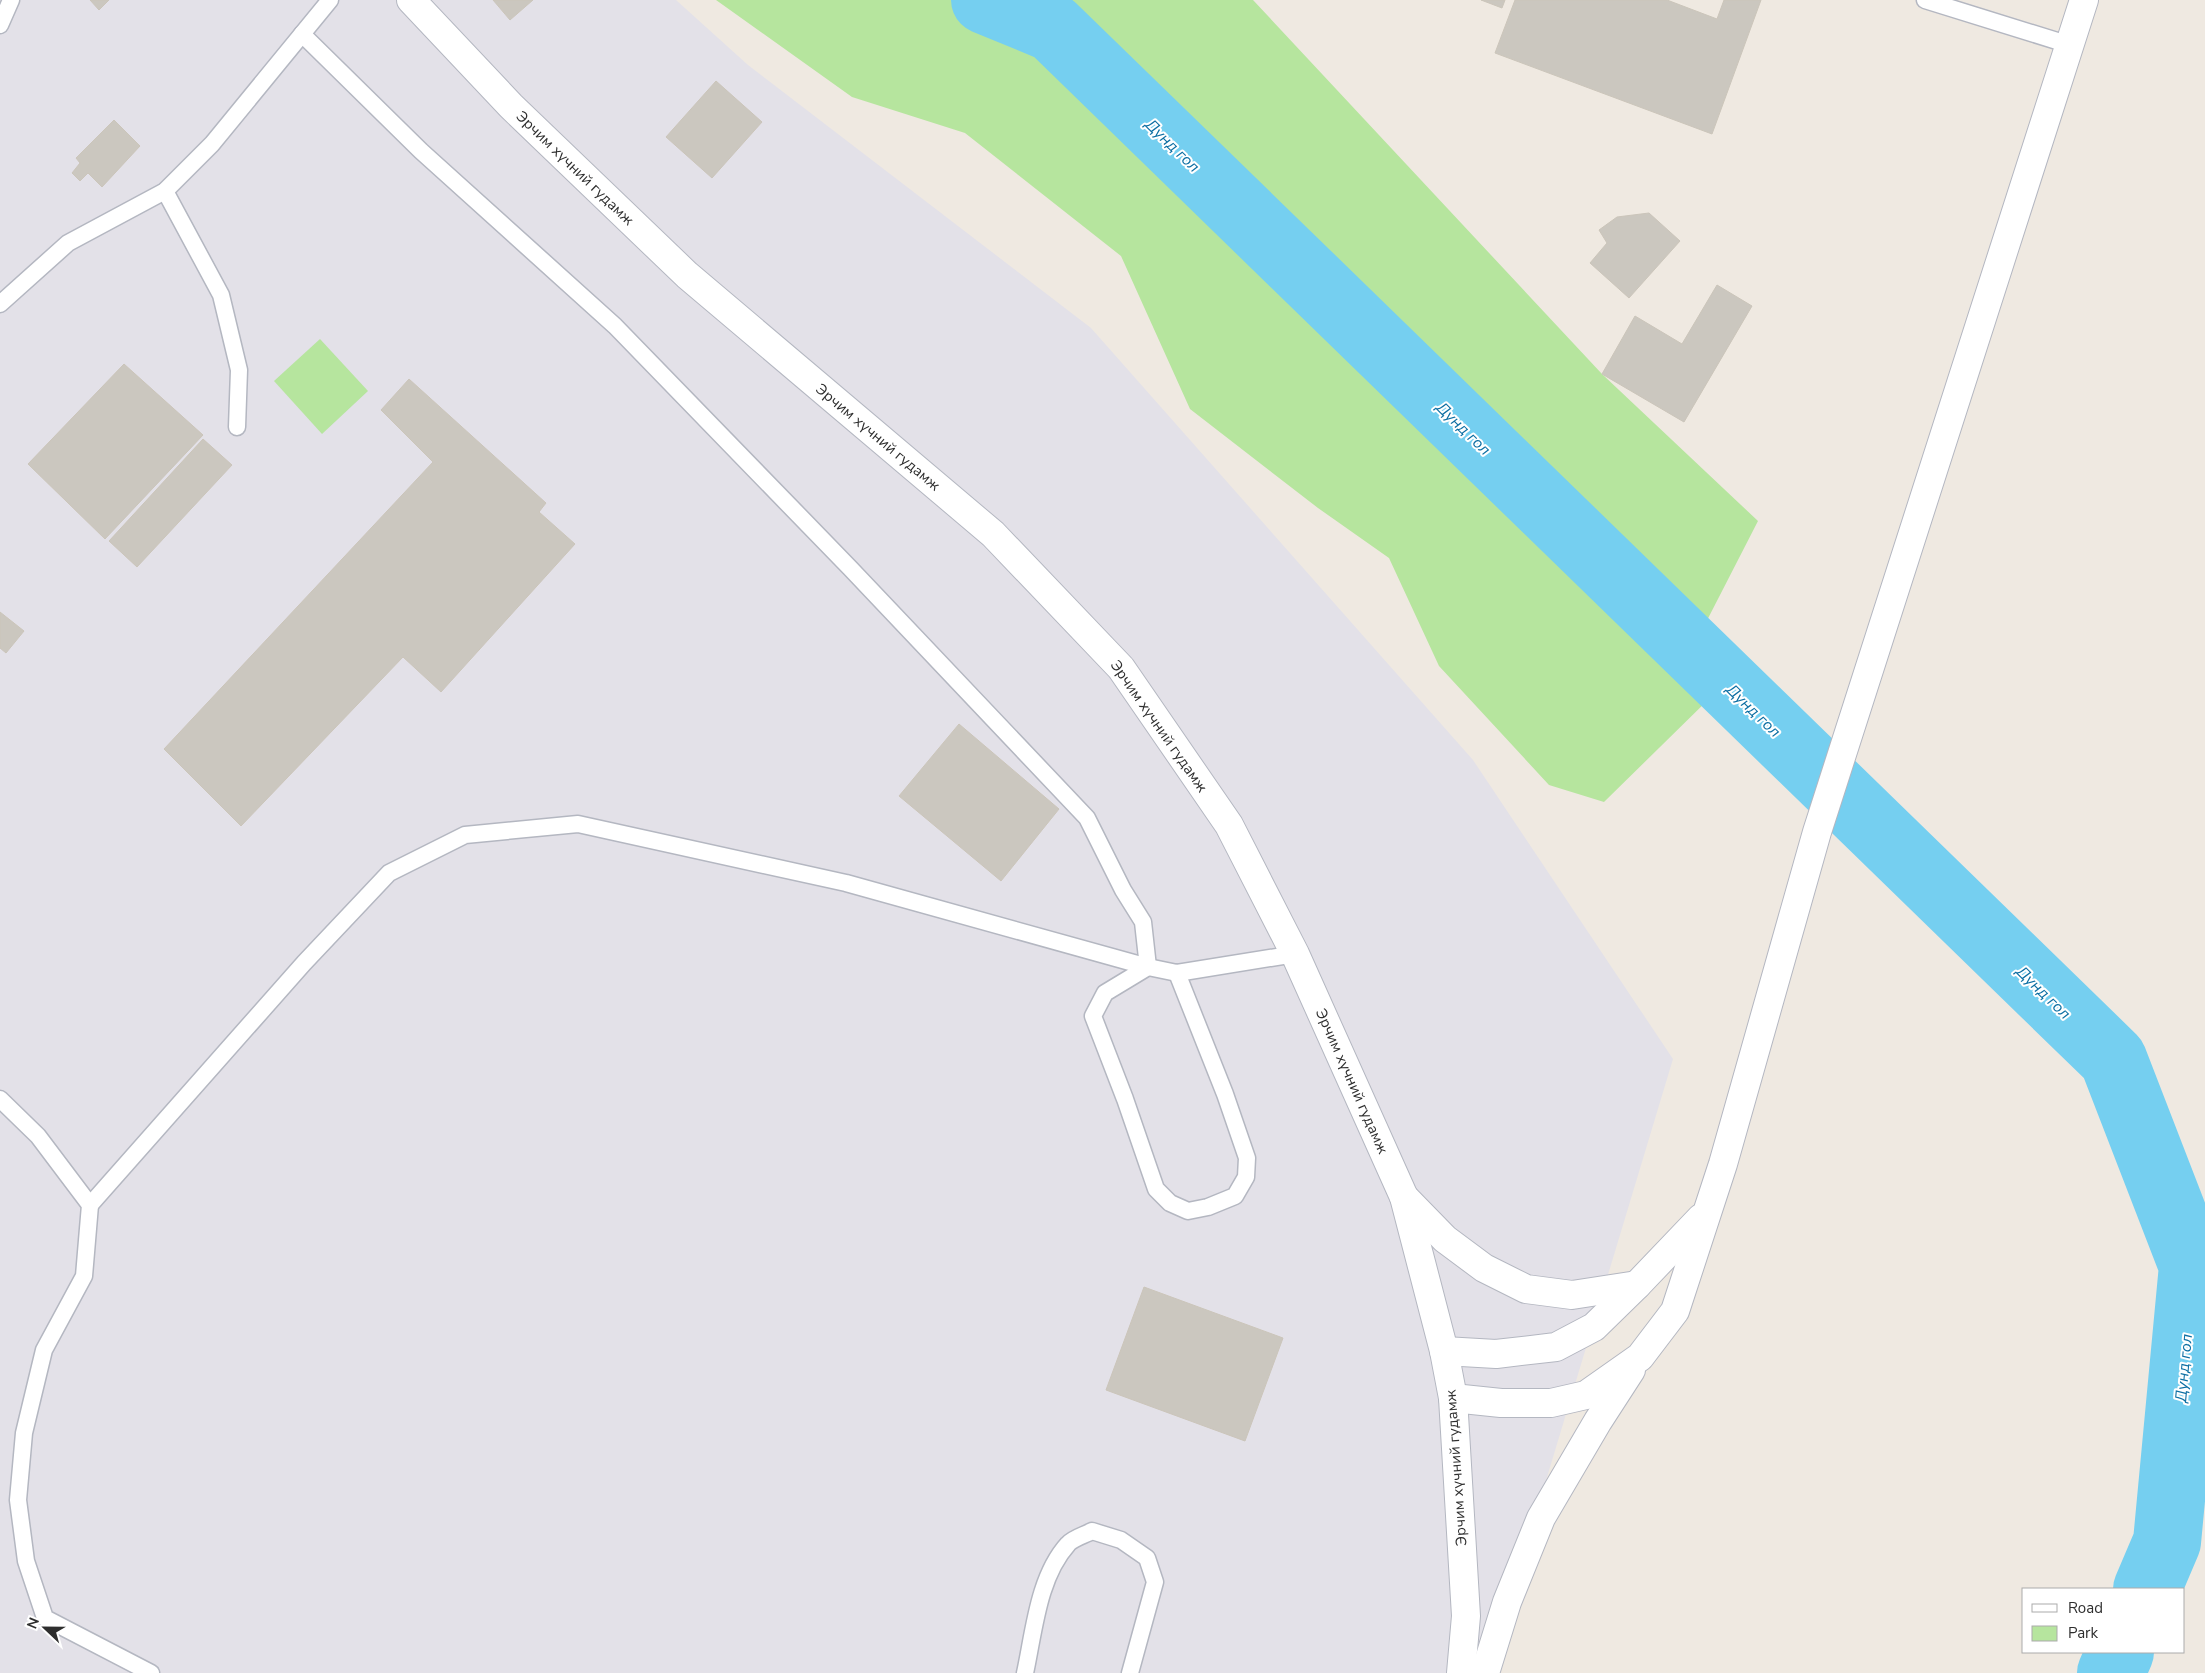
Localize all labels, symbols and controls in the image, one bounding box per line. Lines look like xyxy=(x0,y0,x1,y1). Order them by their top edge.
street label: Эрчим хүчний гудамж xyxy=(512,106,638,230)
water label: Дунд гол xyxy=(1139,113,1205,177)
street label: Эрчим хүчний гудамж xyxy=(812,379,945,495)
water label: Дунд гол xyxy=(1430,396,1496,460)
street label: Эрчим хүчний гудамж xyxy=(1106,656,1212,796)
water label: Дунд гол xyxy=(1720,678,1786,742)
water label: Дунд гол xyxy=(2010,960,2076,1024)
street label: Эрчим хүчний гудамж xyxy=(1311,1005,1393,1157)
water label: Дунд гол xyxy=(2170,1333,2198,1404)
street label: Эрчим хүчний гудамж xyxy=(1441,1389,1471,1547)
legend xyxy=(2022,1588,2185,1653)
text: Road xyxy=(2068,1598,2103,1618)
north arrow xyxy=(20,1603,70,1653)
text: N xyxy=(23,1615,44,1632)
text: Park xyxy=(2068,1623,2098,1643)

